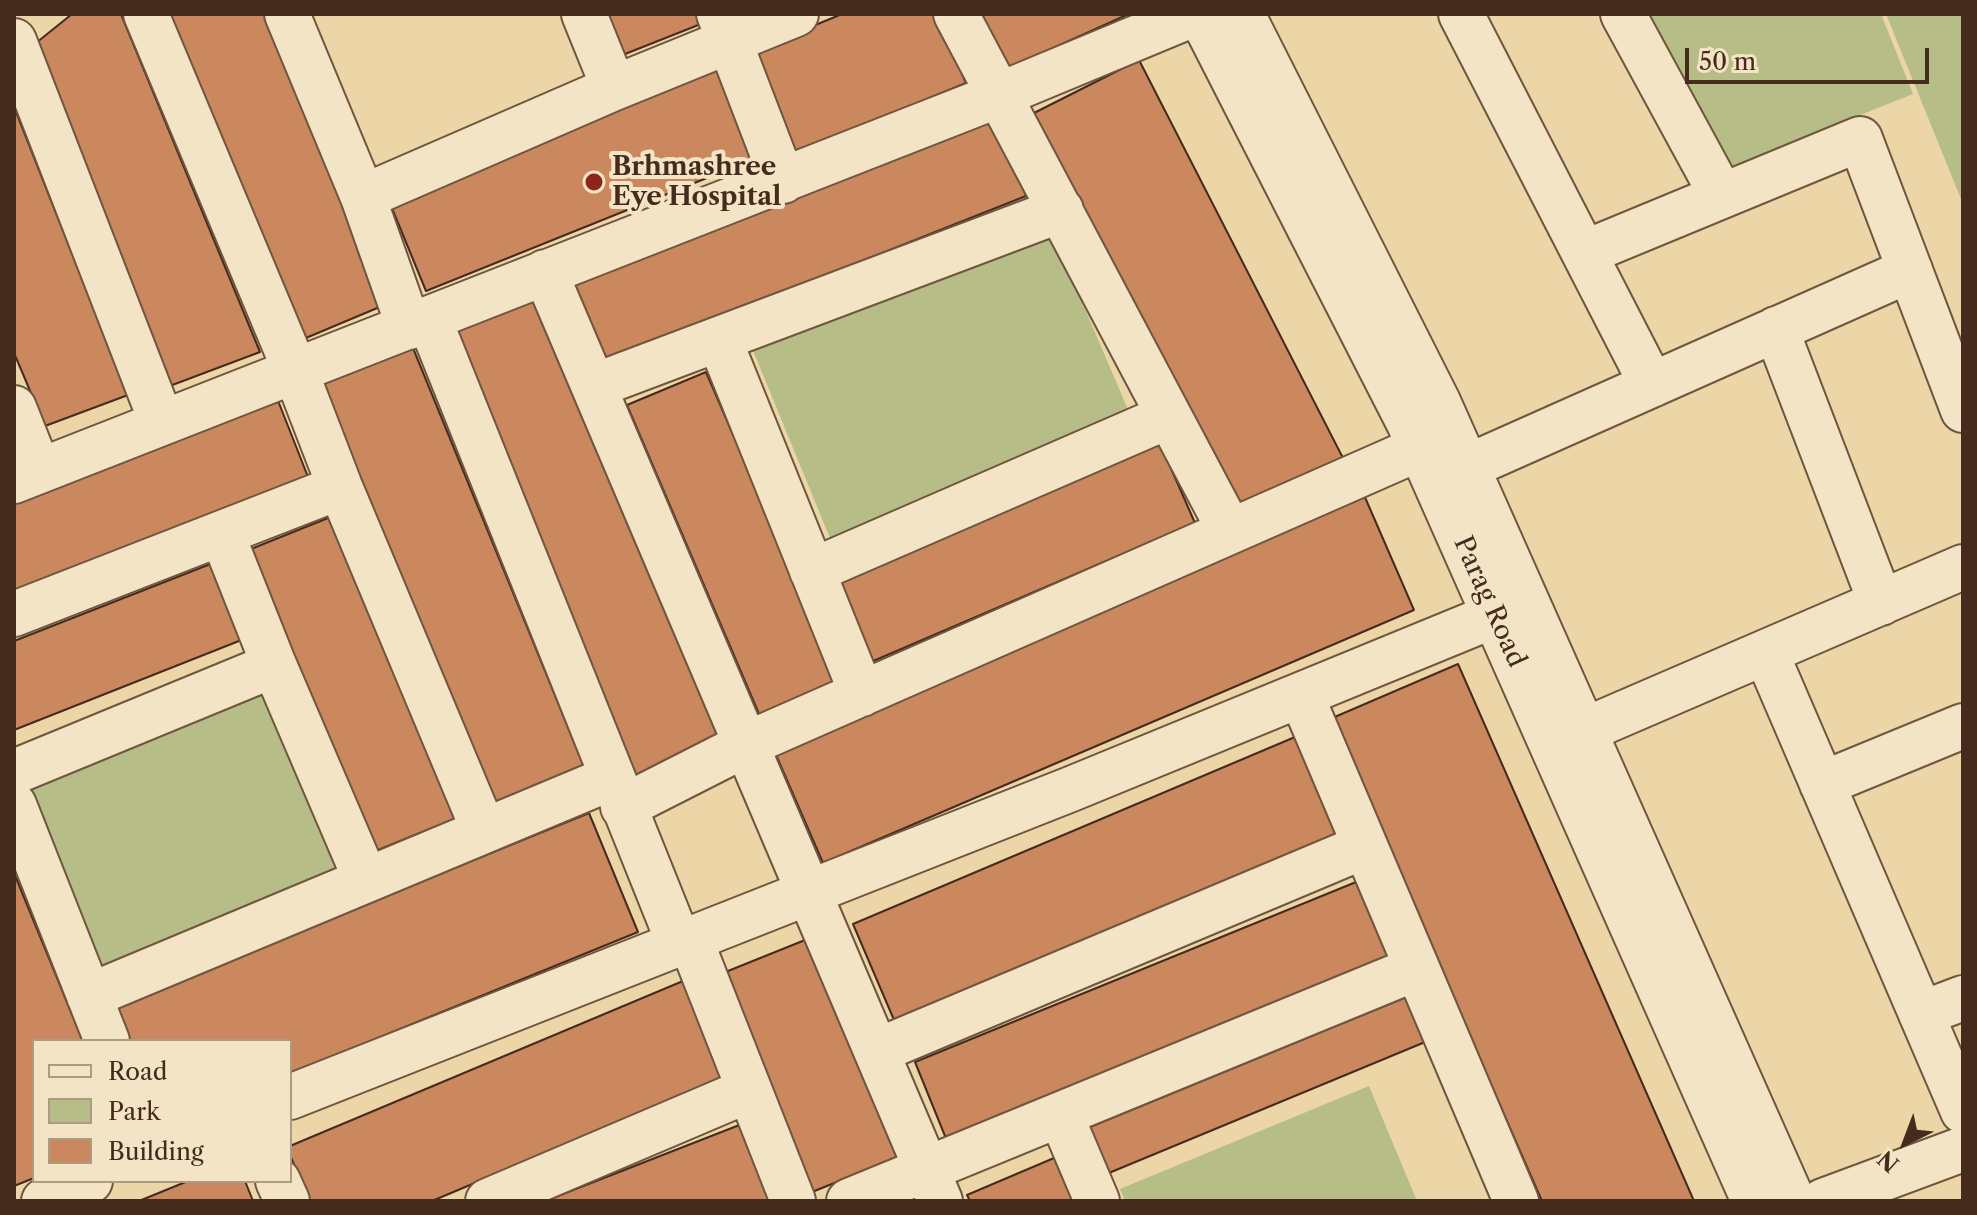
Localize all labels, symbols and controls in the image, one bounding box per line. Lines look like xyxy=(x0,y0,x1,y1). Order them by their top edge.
scale bar xyxy=(1689,32,1933,82)
text: 50 m xyxy=(1699,47,1756,76)
place label: Brhmashree Eye Hospital xyxy=(612,151,781,212)
marker: Brhmashree Eye Hospital xyxy=(583,171,605,193)
street label: Parag Road xyxy=(1446,532,1532,672)
legend xyxy=(32,1039,292,1183)
text: Road xyxy=(108,1057,167,1086)
text: Park xyxy=(108,1097,160,1126)
north arrow xyxy=(1865,1103,1945,1183)
text: Building xyxy=(108,1137,204,1166)
text: N xyxy=(1872,1145,1905,1178)

